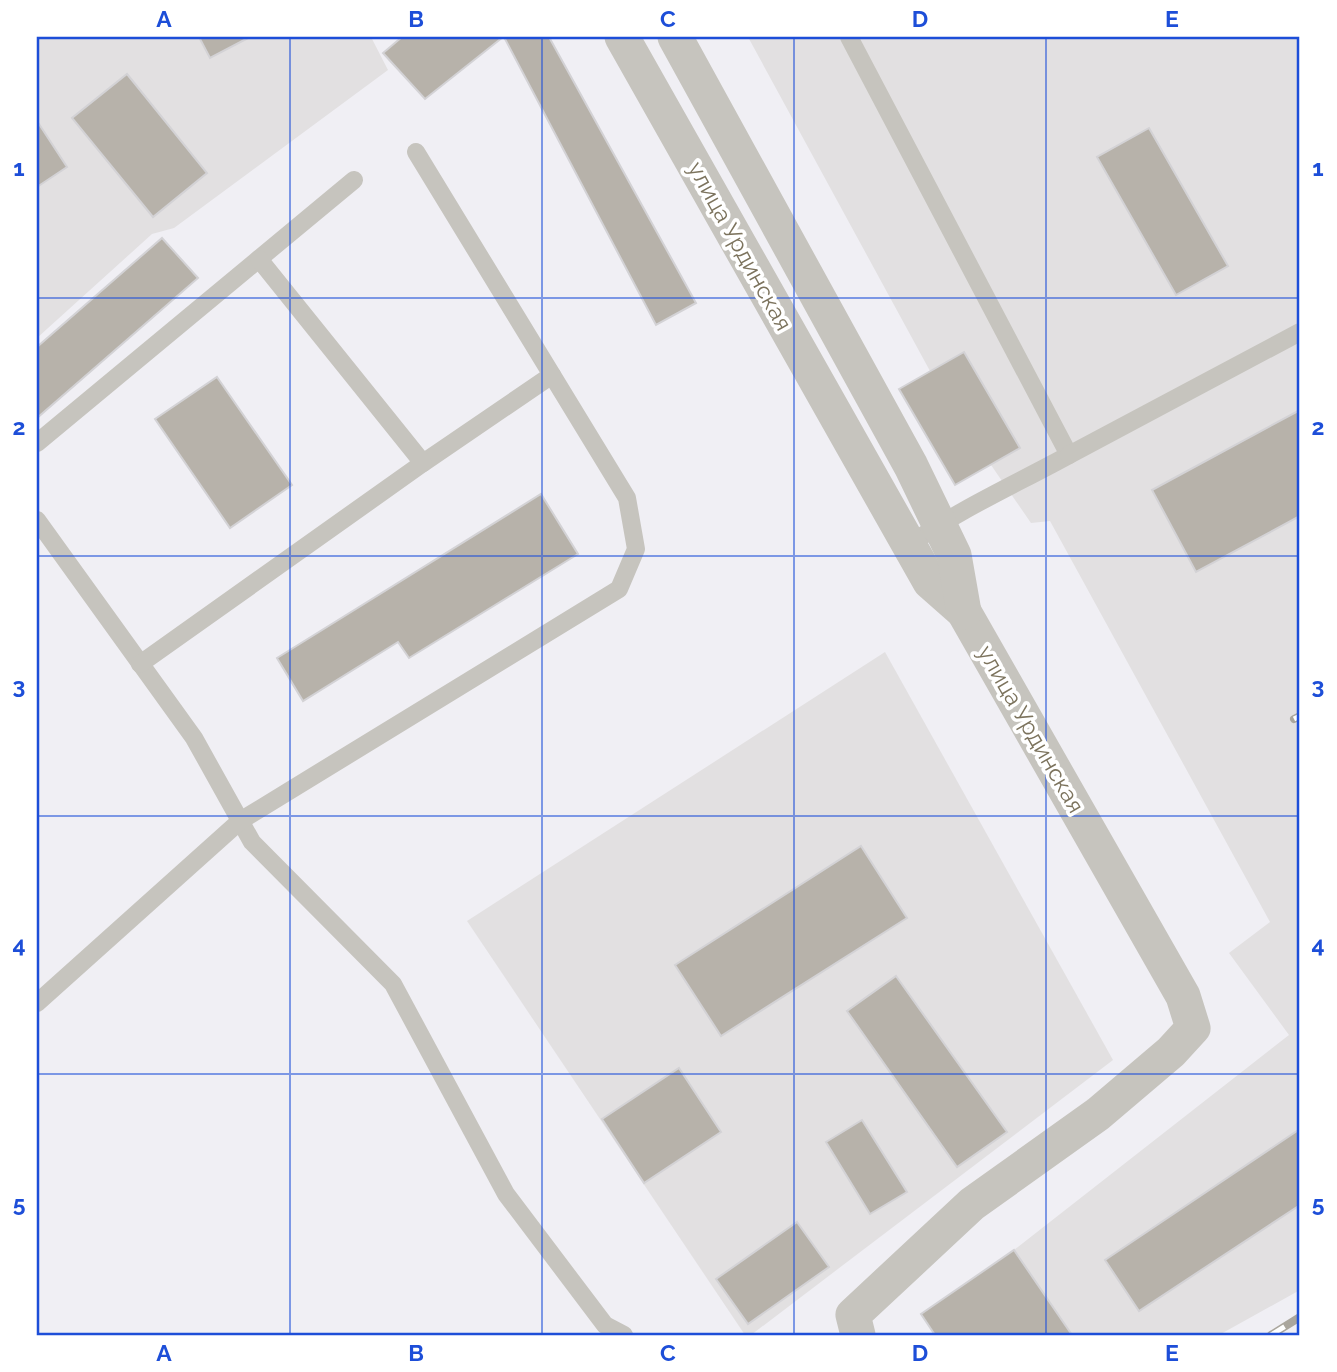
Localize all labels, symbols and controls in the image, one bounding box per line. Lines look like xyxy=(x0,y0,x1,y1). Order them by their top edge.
text: A xyxy=(156,5,172,32)
text: B xyxy=(408,5,424,32)
text: C xyxy=(660,5,676,32)
text: D xyxy=(912,5,928,32)
text: E xyxy=(1165,5,1179,32)
text: 1 xyxy=(13,154,25,181)
text: 1 xyxy=(1312,154,1324,181)
street label: улица Урдинская xyxy=(683,157,798,335)
text: 2 xyxy=(13,413,25,440)
text: 2 xyxy=(1312,413,1324,440)
street label: улица Урдинская xyxy=(973,640,1090,817)
text: 3 xyxy=(13,672,25,699)
text: 3 xyxy=(1312,672,1324,699)
text: 4 xyxy=(12,931,26,958)
text: 4 xyxy=(1311,931,1325,958)
text: 5 xyxy=(13,1190,26,1217)
text: 5 xyxy=(1312,1190,1325,1217)
text: A xyxy=(156,1339,172,1366)
text: B xyxy=(408,1339,424,1366)
text: C xyxy=(660,1339,676,1366)
text: D xyxy=(912,1339,928,1366)
text: E xyxy=(1165,1339,1179,1366)

